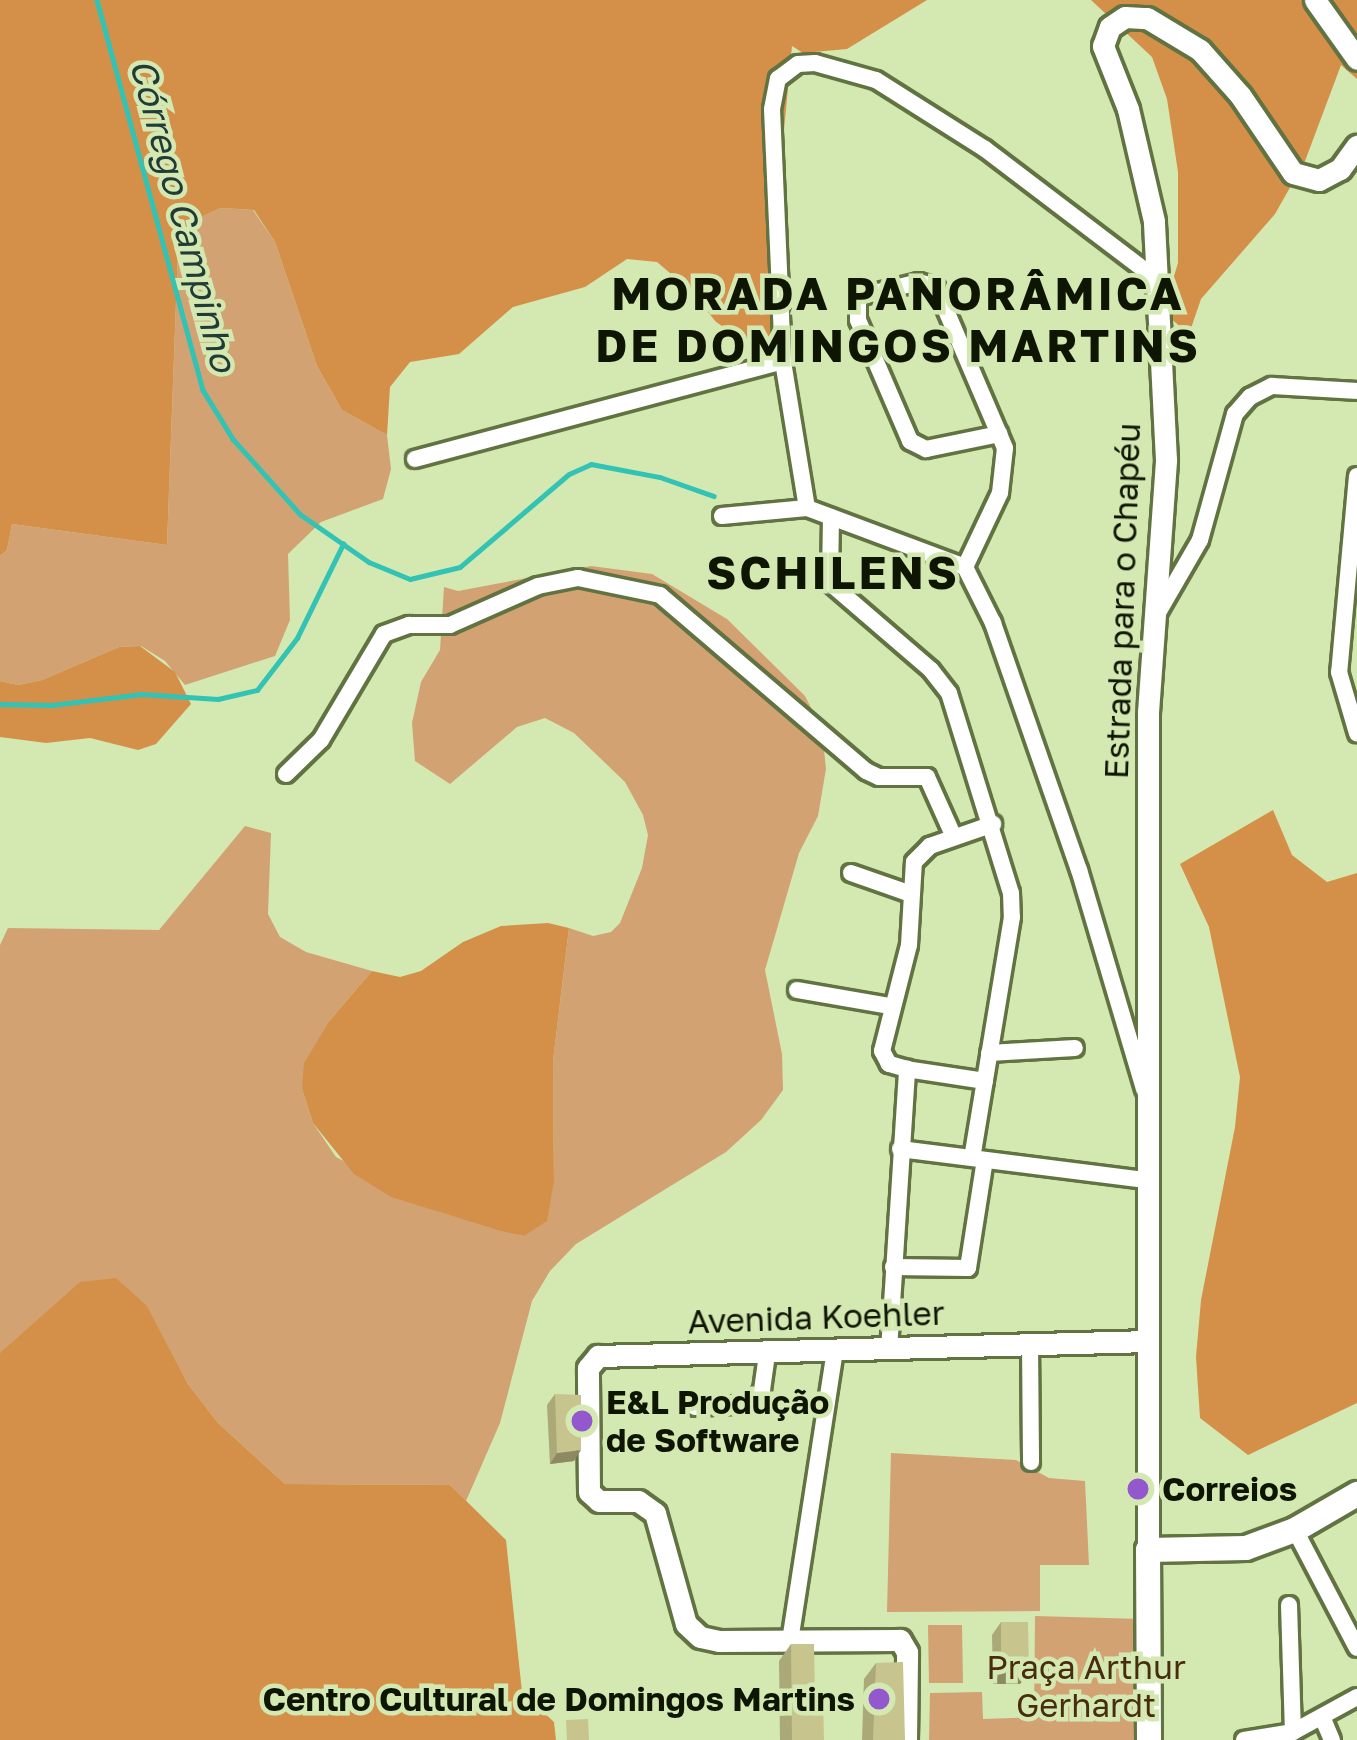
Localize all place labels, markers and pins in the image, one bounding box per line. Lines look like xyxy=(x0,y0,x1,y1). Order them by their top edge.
place label: E&L Produção de Software xyxy=(606,1382,829,1460)
marker: E&L Produção de Software xyxy=(569,1408,595,1434)
place label: Correios xyxy=(1162,1469,1297,1509)
marker: Correios xyxy=(1125,1476,1151,1502)
place label: Centro Cultural de Domingos Martins xyxy=(263,1679,855,1719)
marker: Centro Cultural de Domingos Martins xyxy=(866,1686,892,1712)

